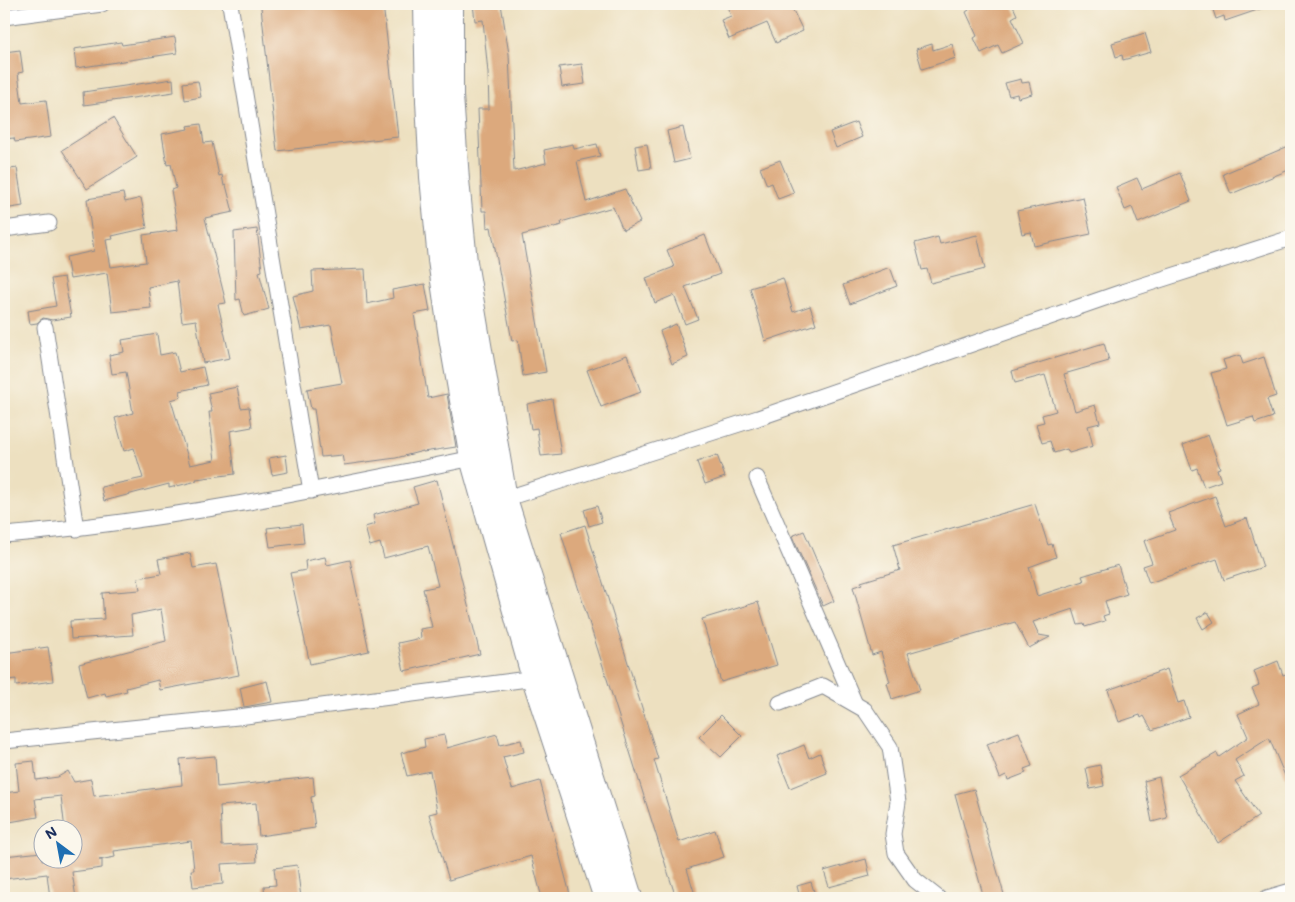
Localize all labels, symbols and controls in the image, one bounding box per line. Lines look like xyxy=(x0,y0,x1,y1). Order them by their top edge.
north arrow xyxy=(32,820,82,870)
text: N xyxy=(41,822,60,843)

